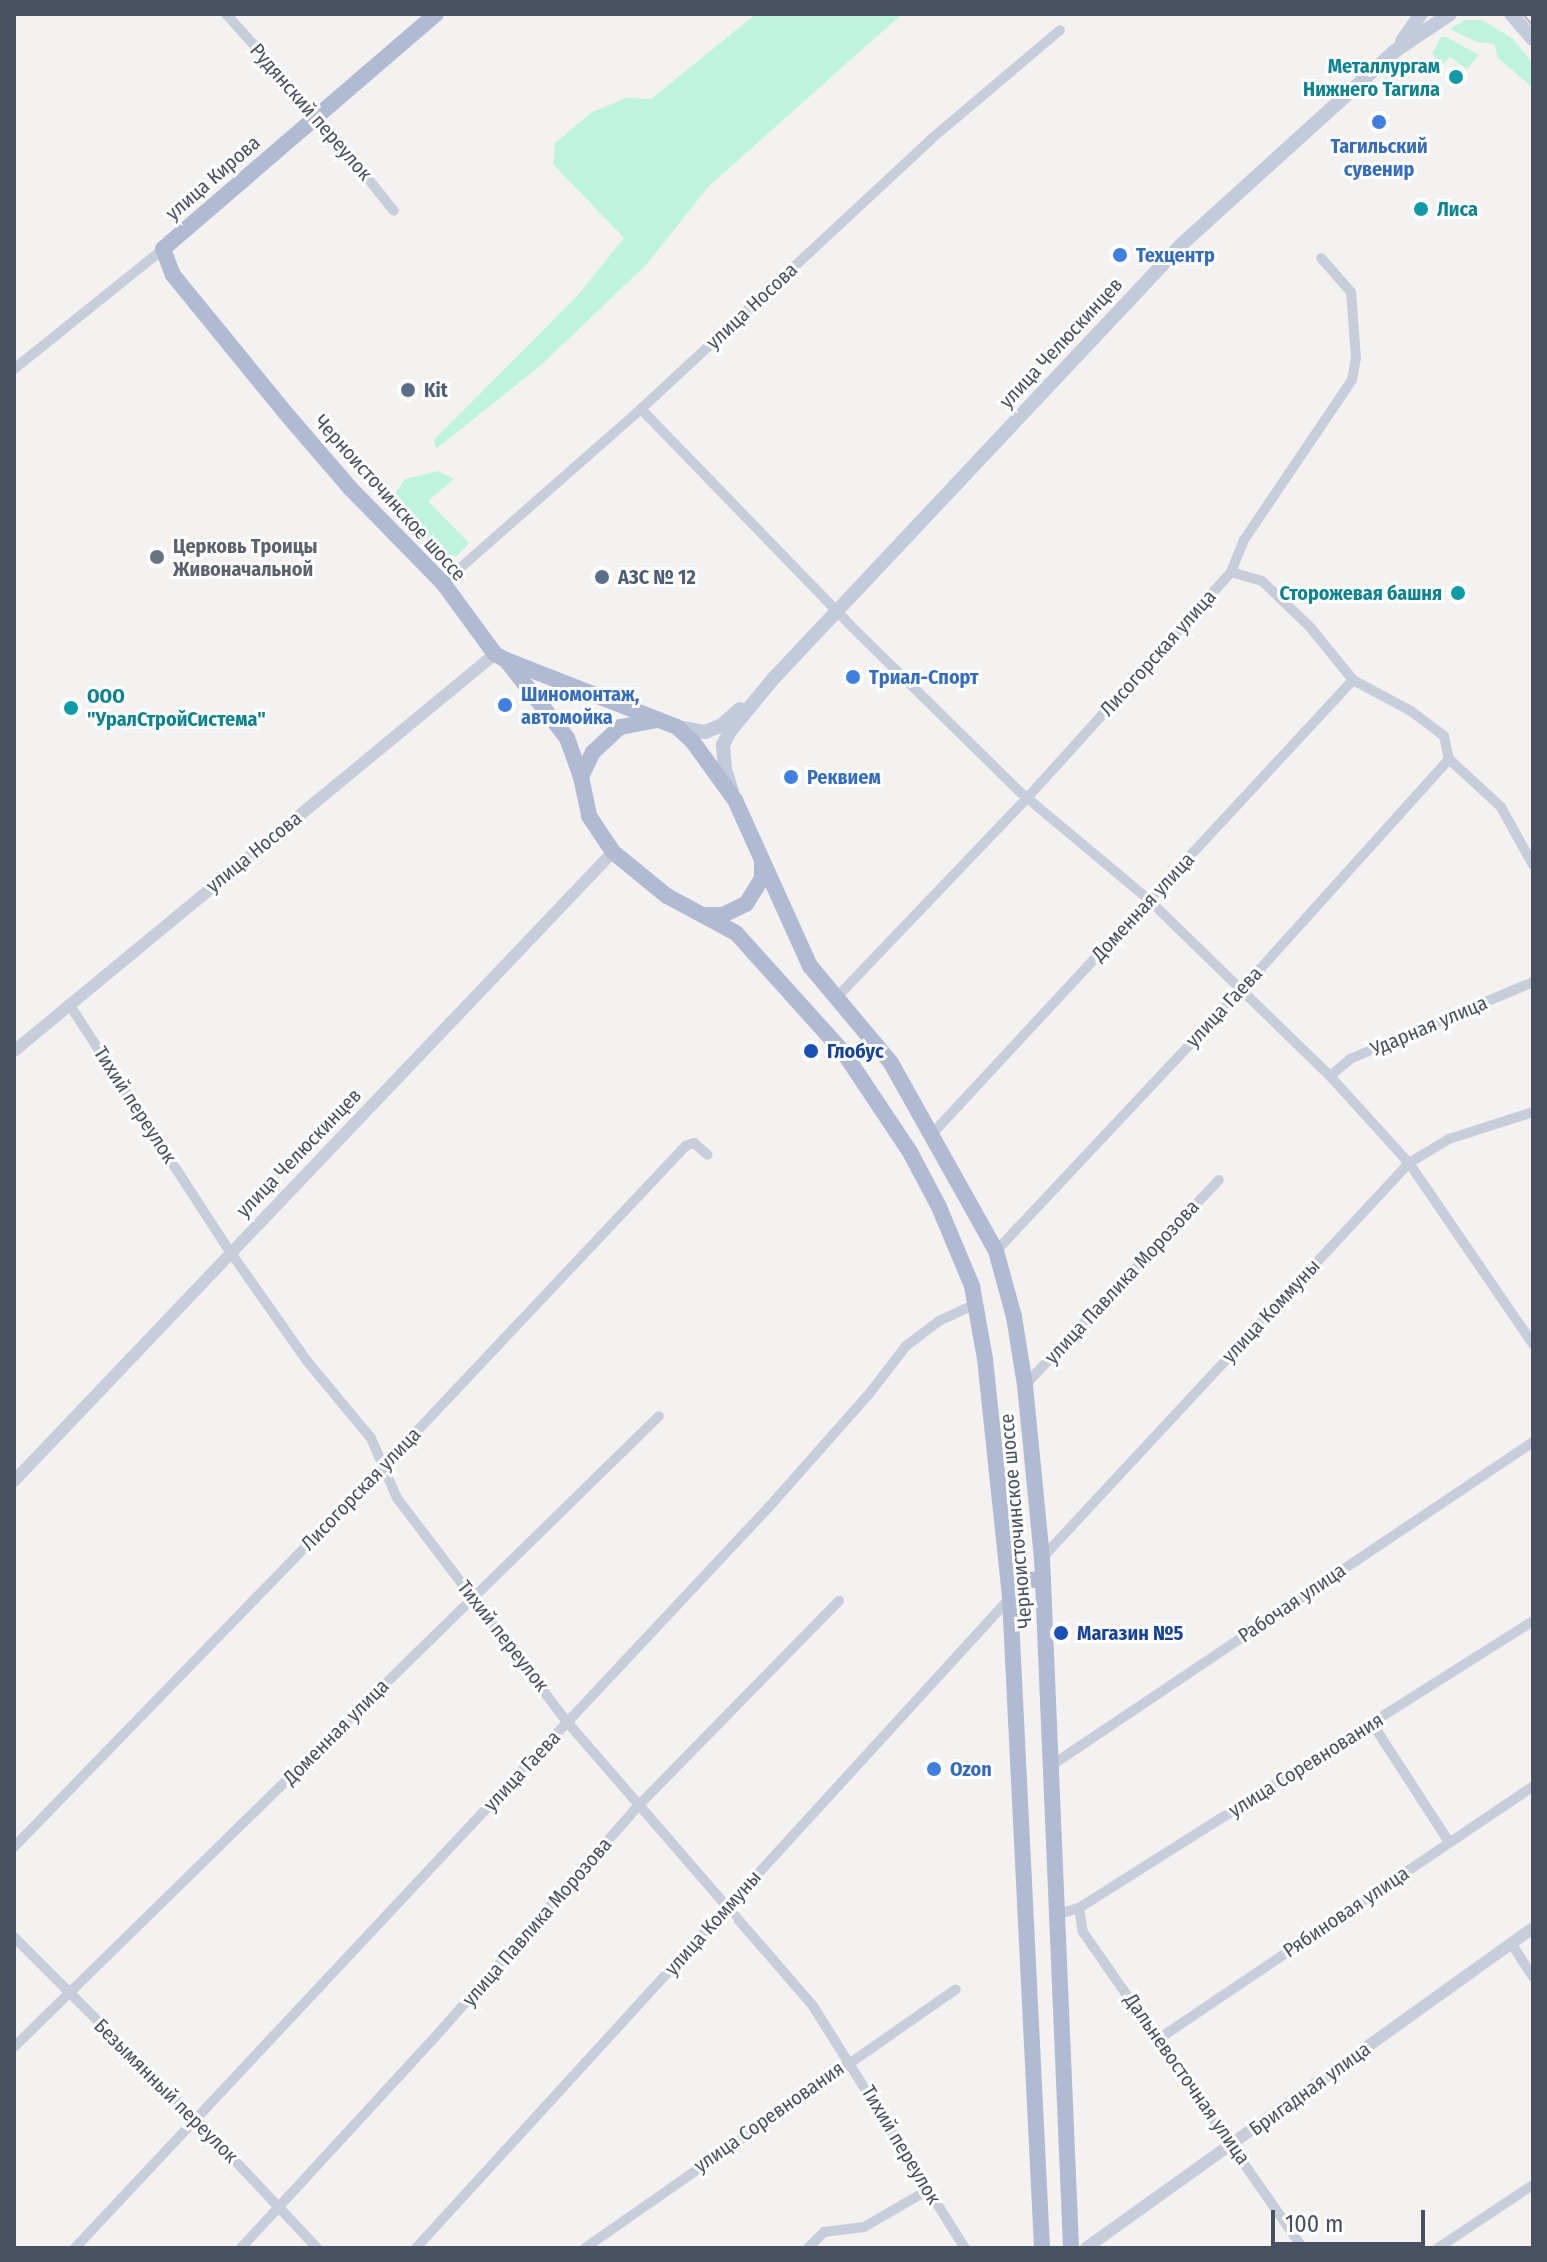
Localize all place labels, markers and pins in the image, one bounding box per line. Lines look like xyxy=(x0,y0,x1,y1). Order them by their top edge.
place label: Металлургам Нижнего Тагила xyxy=(1303,54,1440,101)
marker: Металлургам Нижнего Тагила xyxy=(1447,68,1465,86)
marker: Тагильский сувенир xyxy=(1370,113,1388,131)
place label: Тагильский сувенир xyxy=(1330,134,1428,181)
place label: Лиса xyxy=(1437,197,1478,221)
marker: Лиса xyxy=(1412,200,1430,218)
place label: Техцентр xyxy=(1136,243,1215,267)
marker: Техцентр xyxy=(1111,246,1129,264)
place label: Kit xyxy=(424,378,448,402)
marker: Kit xyxy=(399,381,417,399)
place label: Церковь Троицы Живоначальной xyxy=(173,534,317,581)
marker: Церковь Троицы Живоначальной xyxy=(148,548,166,566)
place label: АЗС № 12 xyxy=(618,565,696,589)
marker: АЗС № 12 xyxy=(593,568,611,586)
place label: Сторожевая башня xyxy=(1280,581,1442,605)
marker: Сторожевая башня xyxy=(1449,584,1467,602)
place label: Триал-Спорт xyxy=(869,665,979,689)
marker: Триал-Спорт xyxy=(844,668,862,686)
place label: Шиномонтаж, автомойка xyxy=(521,682,639,729)
place label: ООО "УралСтройСистема" xyxy=(87,684,266,731)
marker: Шиномонтаж, автомойка xyxy=(496,696,514,714)
marker: ООО "УралСтройСистема" xyxy=(62,699,80,717)
place label: Реквием xyxy=(807,765,881,789)
marker: Реквием xyxy=(782,768,800,786)
place label: Глобус xyxy=(827,1039,884,1063)
marker: Глобус xyxy=(802,1042,820,1060)
place label: Магазин №5 xyxy=(1077,1621,1183,1645)
marker: Магазин №5 xyxy=(1052,1624,1070,1642)
place label: Ozon xyxy=(950,1757,992,1781)
marker: Ozon xyxy=(925,1760,943,1778)

